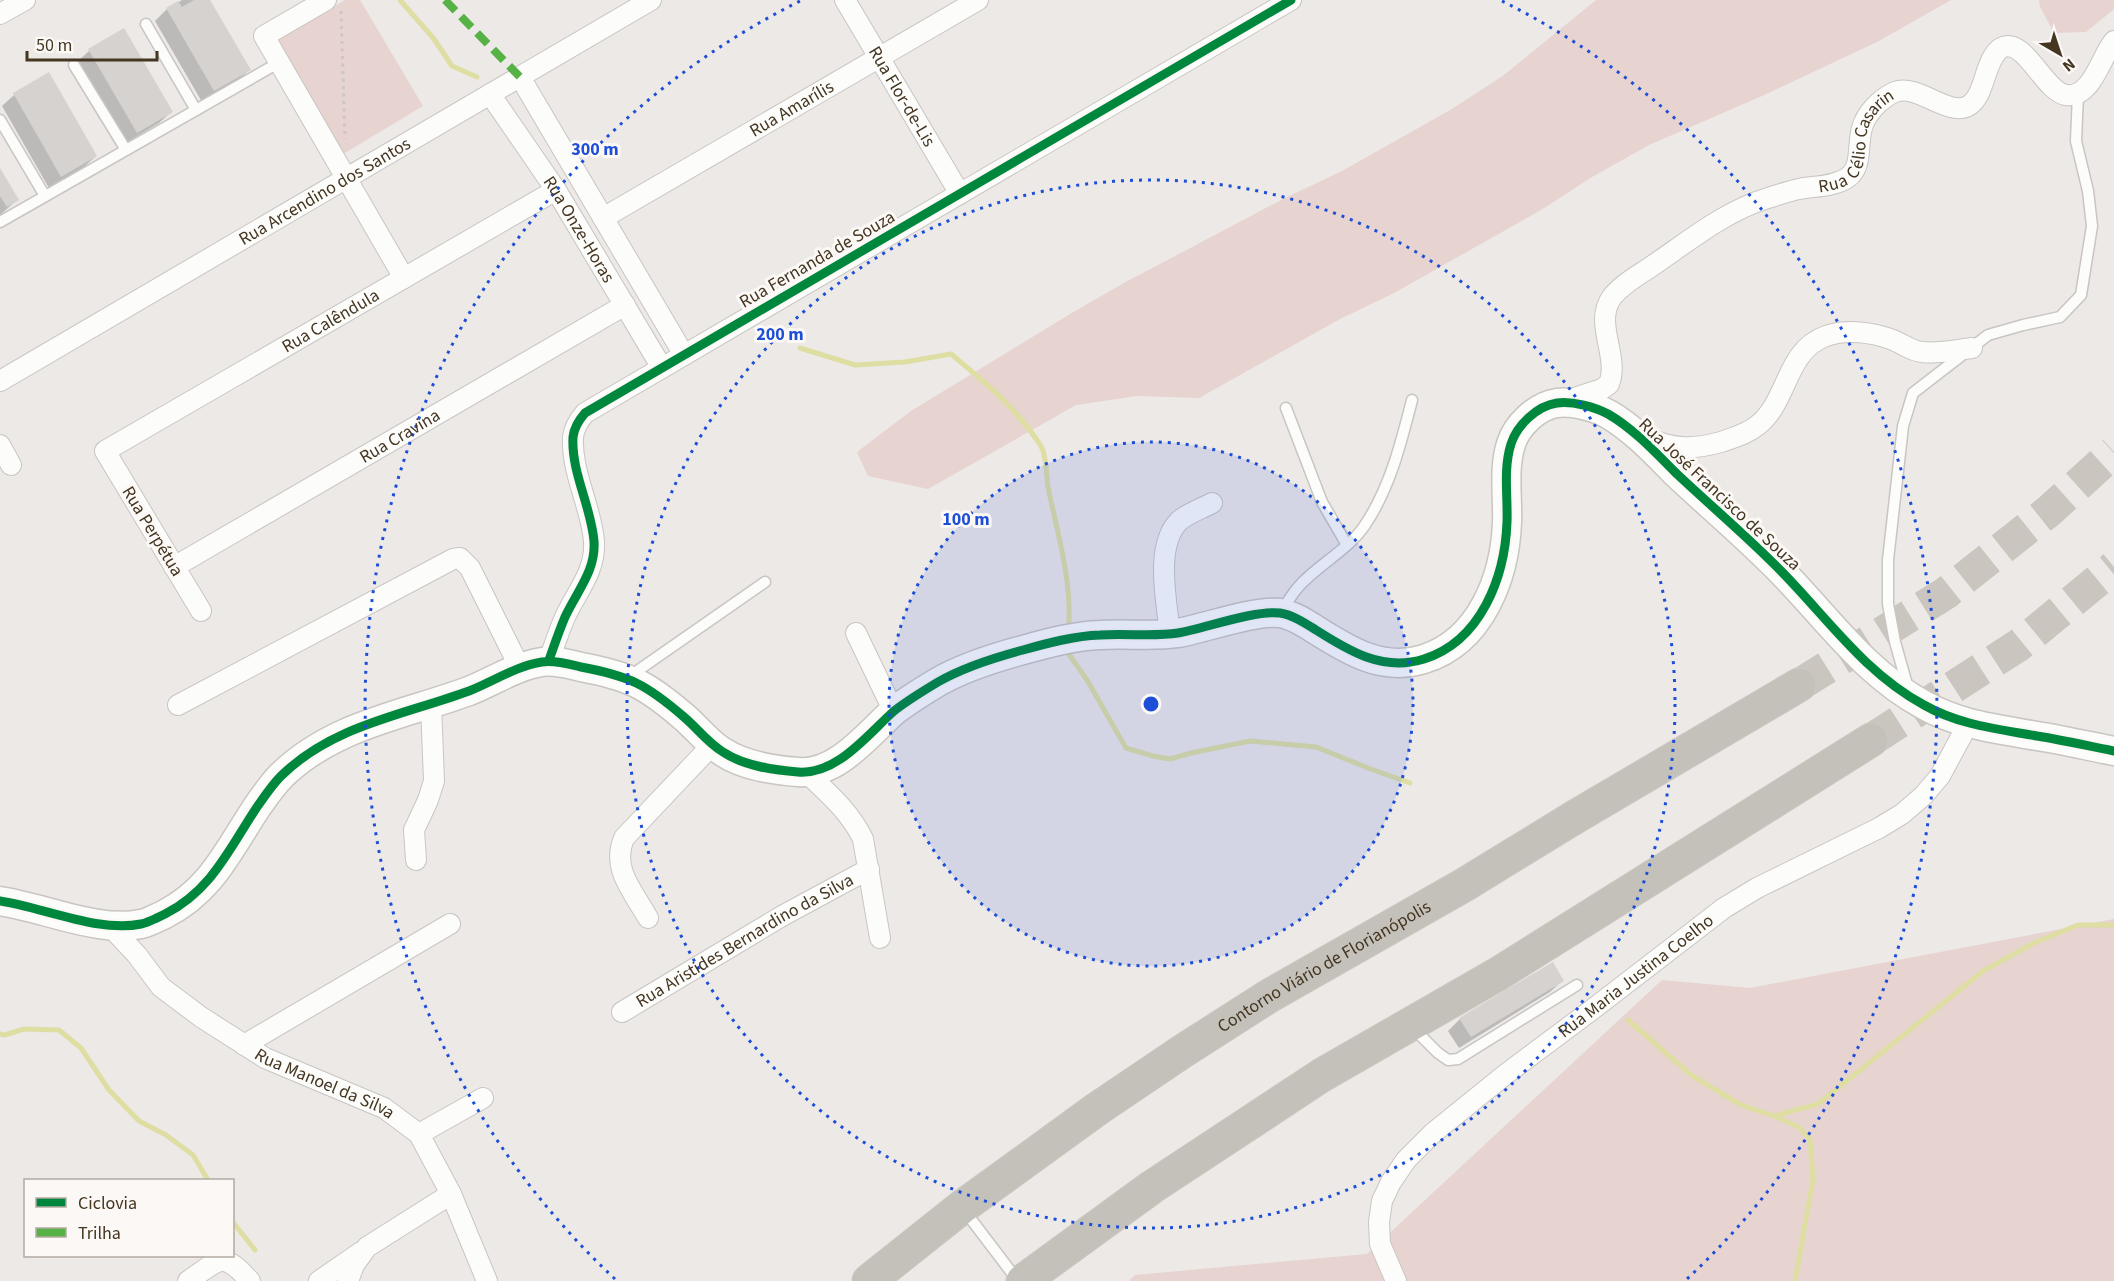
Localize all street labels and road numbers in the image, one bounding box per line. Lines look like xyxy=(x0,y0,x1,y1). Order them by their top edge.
street label: Rua Flor-de-Lis xyxy=(862,42,941,152)
street label: Rua Amarílis xyxy=(745,74,839,143)
street label: Rua Célio Casarin xyxy=(1817,83,1899,199)
street label: Rua Arcendino dos Santos xyxy=(234,131,415,252)
street label: Rua Onze-Horas xyxy=(537,171,620,288)
street label: Rua Fernanda de Souza xyxy=(735,205,900,314)
street label: Rua Calêndula xyxy=(277,283,384,359)
street label: Rua Cravina xyxy=(355,403,445,470)
street label: Rua José Francisco de Souza xyxy=(1633,412,1806,576)
street label: Rua Perpétua xyxy=(116,481,189,581)
street label: Rua Aristides Bernardino da Silva xyxy=(631,868,858,1014)
street label: Contorno Viário de Florianópolis xyxy=(1213,894,1436,1039)
street label: Rua Maria Justina Coelho xyxy=(1553,908,1719,1044)
street label: Rua Manoel da Silva xyxy=(249,1042,400,1125)

